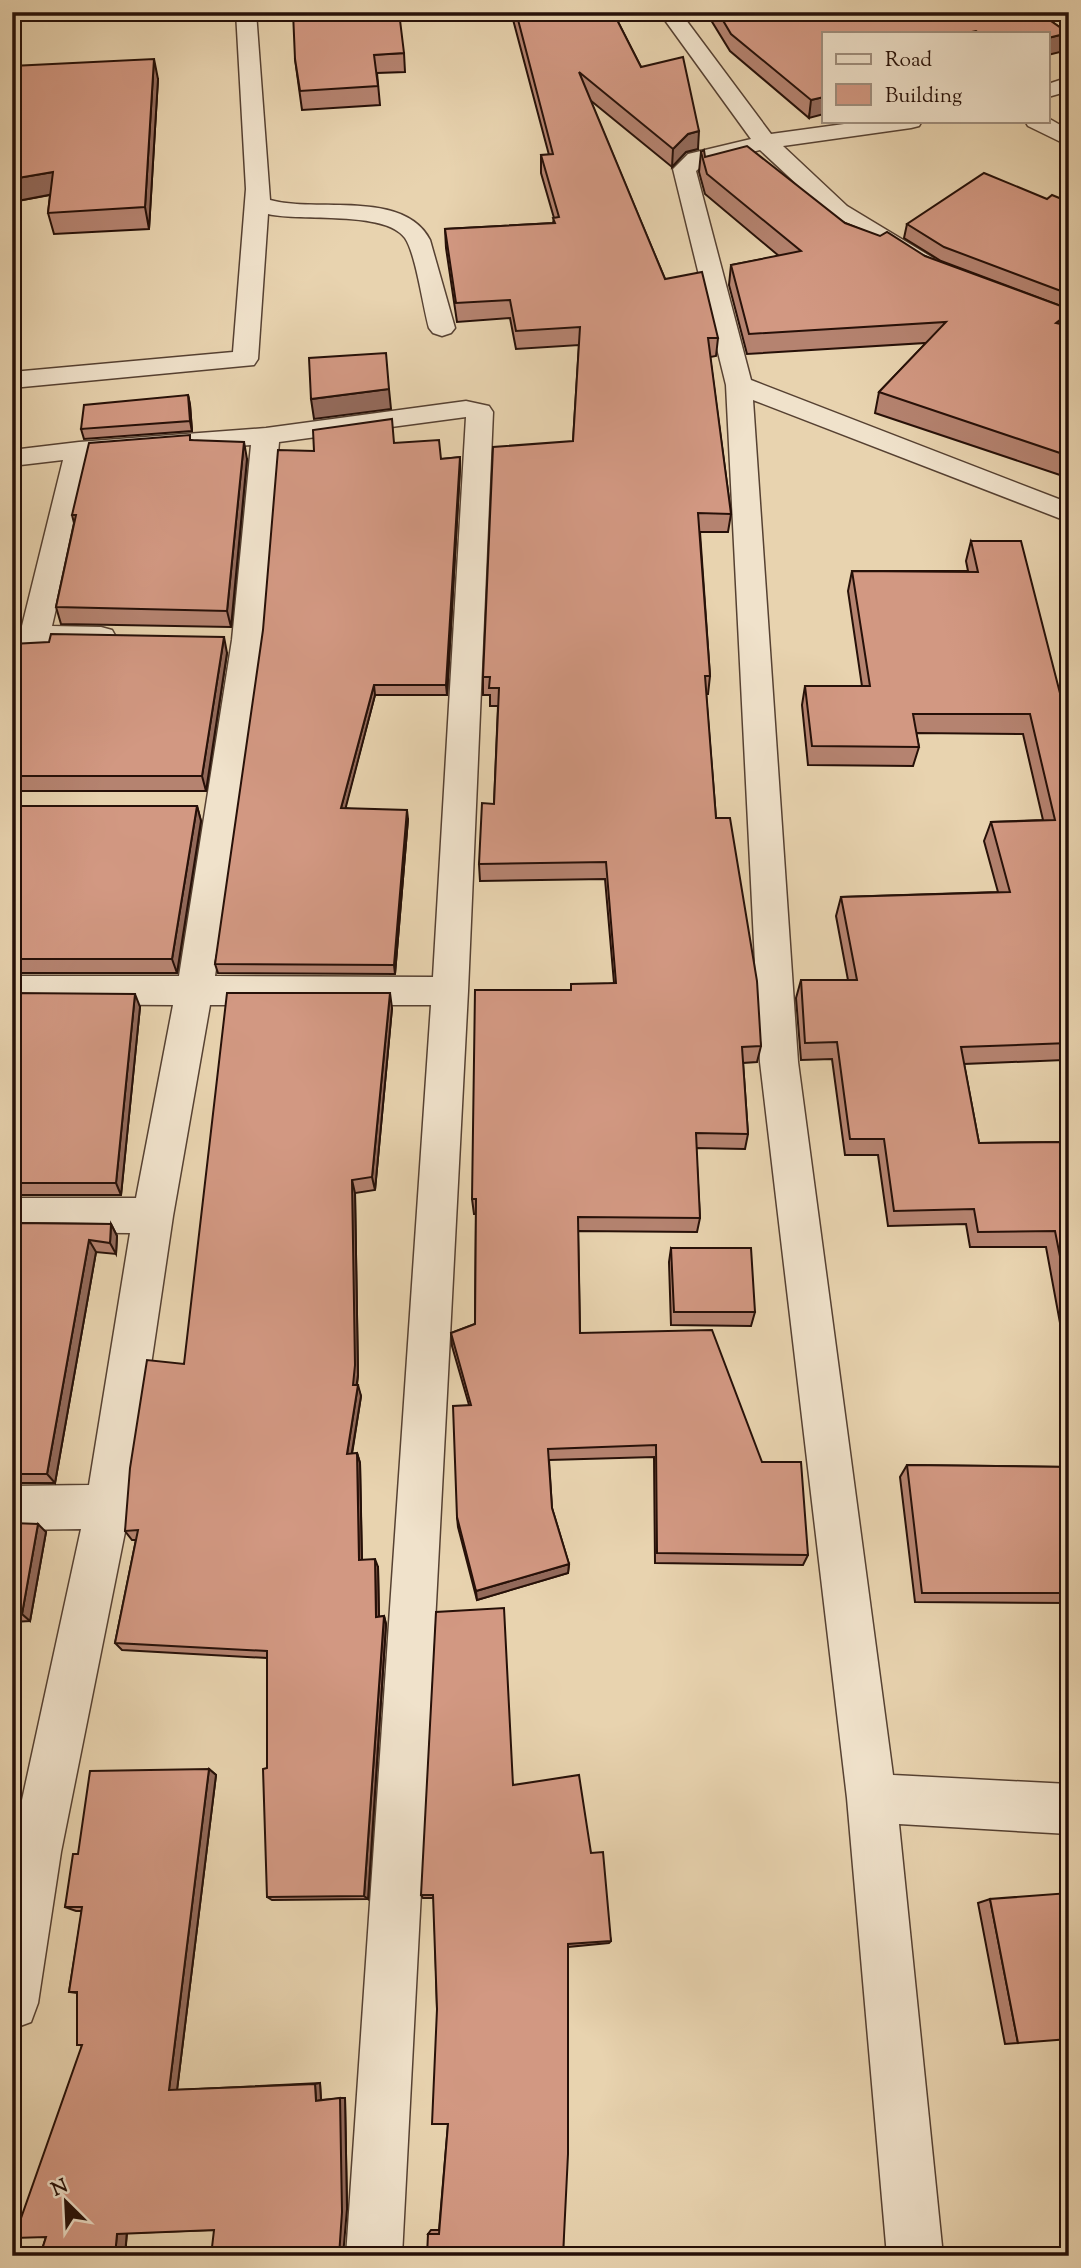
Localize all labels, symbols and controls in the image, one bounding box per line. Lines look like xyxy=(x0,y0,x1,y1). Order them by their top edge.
legend xyxy=(822,32,1050,122)
text: Road xyxy=(885,46,932,76)
text: Building xyxy=(885,82,962,112)
north arrow xyxy=(32,2166,102,2236)
text: N xyxy=(48,2173,73,2204)

